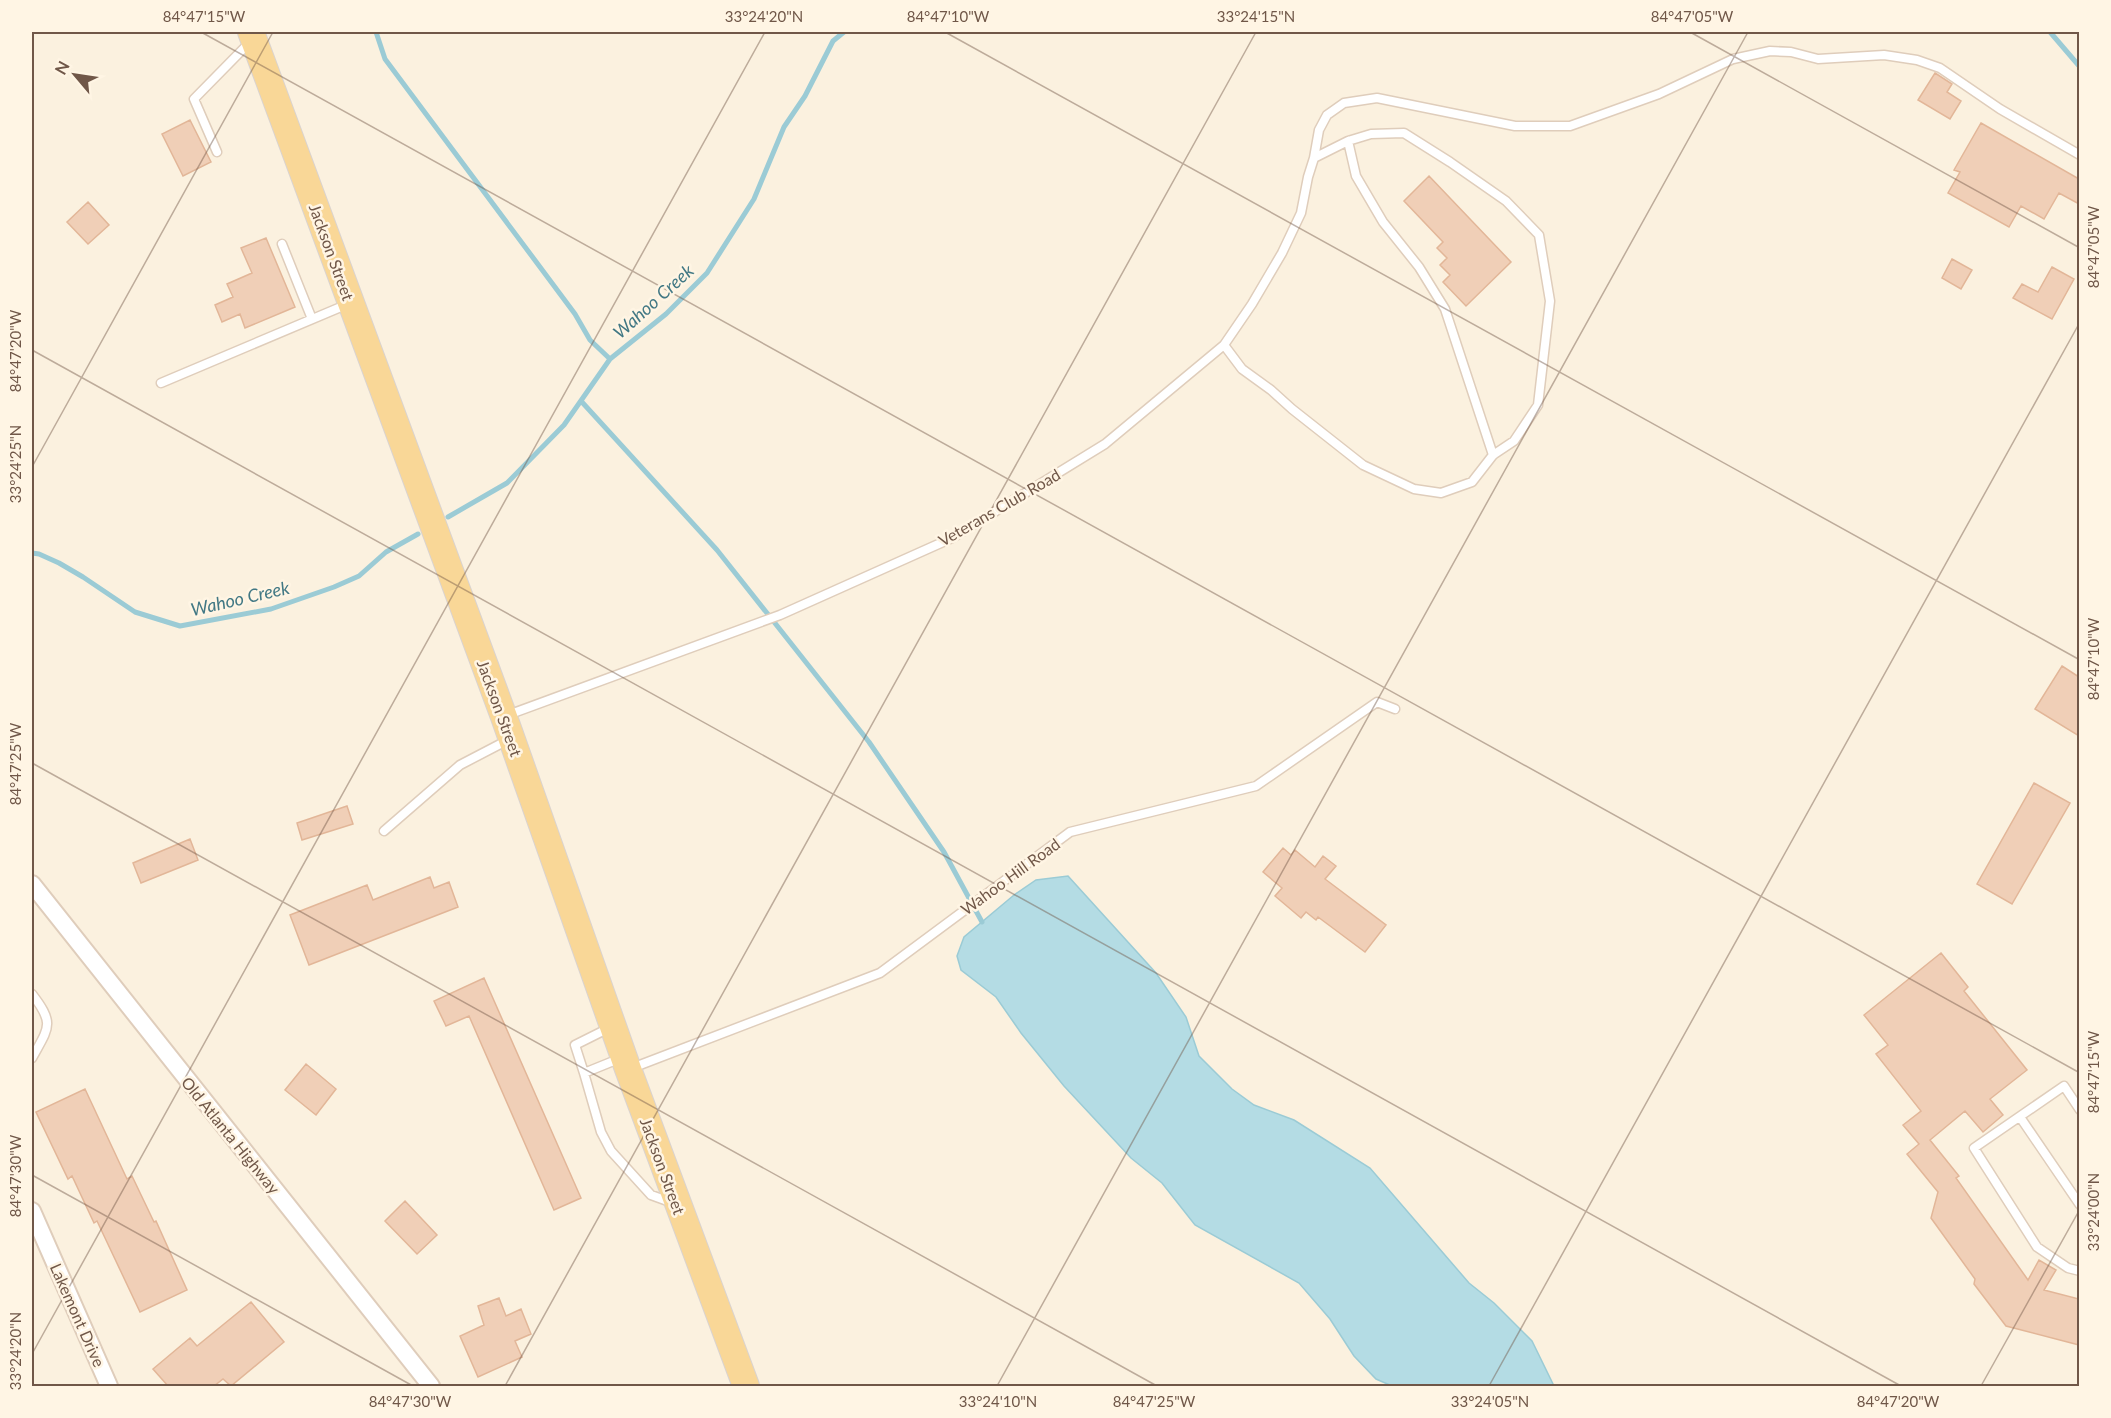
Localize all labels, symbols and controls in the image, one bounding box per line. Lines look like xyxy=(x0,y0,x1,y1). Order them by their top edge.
text: 84°47'15"W xyxy=(163,7,246,25)
text: 33°24'20"N xyxy=(725,7,803,25)
text: 84°47'10"W xyxy=(907,7,990,25)
text: 33°24'15"N xyxy=(1217,7,1295,25)
text: 84°47'05"W xyxy=(1651,7,1734,25)
north arrow xyxy=(45,45,105,105)
text: N xyxy=(50,57,73,77)
street label: Jackson Street xyxy=(306,201,358,303)
text: 84°47'05"W xyxy=(2084,205,2102,288)
water label: Wahoo Creek xyxy=(608,259,698,343)
text: 84°47'20"W xyxy=(6,309,24,392)
text: 33°24'25"N xyxy=(6,425,24,503)
street label: Veterans Club Road xyxy=(935,464,1063,550)
water label: Wahoo Creek xyxy=(189,576,292,620)
text: 84°47'10"W xyxy=(2084,617,2102,700)
street label: Jackson Street xyxy=(474,657,526,759)
text: 84°47'25"W xyxy=(6,722,24,805)
street label: Wahoo Hill Road xyxy=(957,834,1063,918)
text: 84°47'15"W xyxy=(2084,1030,2102,1113)
street label: Old Atlanta Highway xyxy=(178,1073,284,1198)
street label: Jackson Street xyxy=(637,1115,689,1217)
text: 84°47'30"W xyxy=(6,1134,24,1217)
text: 33°24'00"N xyxy=(2084,1173,2102,1251)
street label: Lakemont Drive xyxy=(47,1260,109,1370)
text: 33°24'20"N xyxy=(6,1312,24,1390)
text: 84°47'30"W xyxy=(369,1392,452,1410)
text: 33°24'10"N xyxy=(959,1392,1037,1410)
text: 84°47'25"W xyxy=(1113,1392,1196,1410)
text: 33°24'05"N xyxy=(1451,1392,1529,1410)
text: 84°47'20"W xyxy=(1857,1392,1940,1410)

